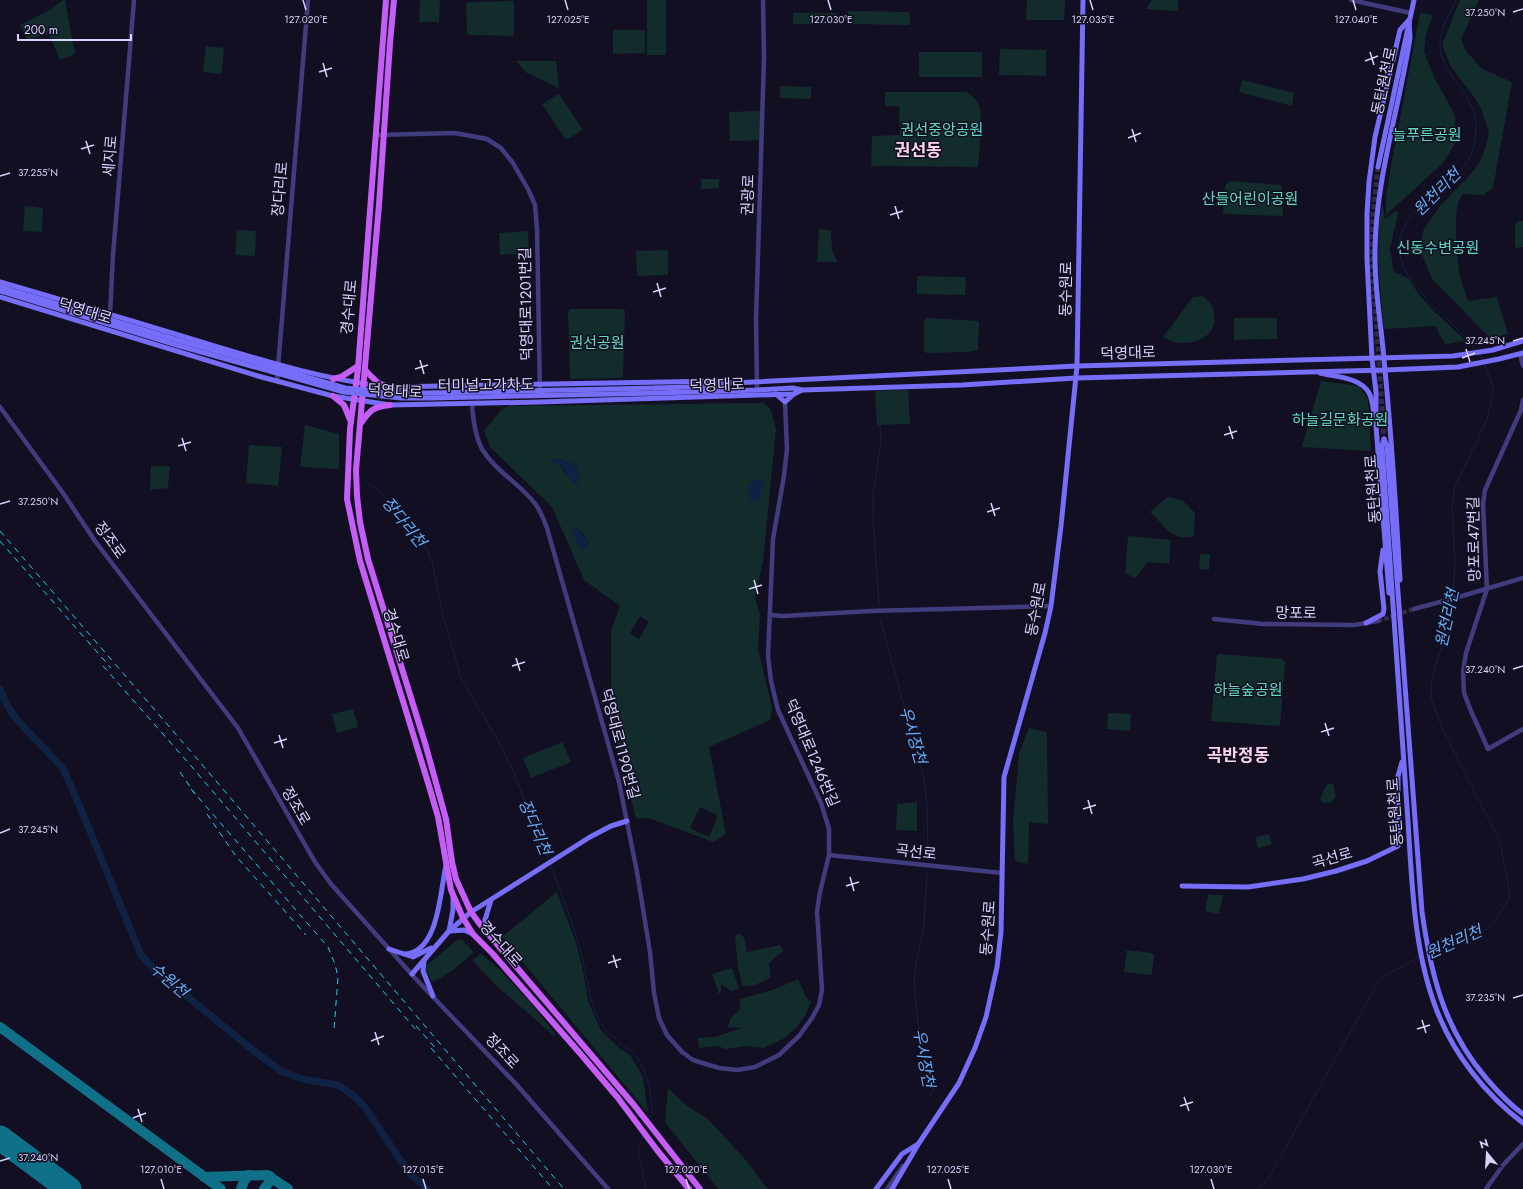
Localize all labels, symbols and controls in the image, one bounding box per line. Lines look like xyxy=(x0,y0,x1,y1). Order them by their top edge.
text: 37.250°N xyxy=(1465,5,1505,20)
text: 127.020°E xyxy=(284,12,328,27)
text: 127.025°E xyxy=(546,12,590,27)
text: 127.030°E xyxy=(809,12,853,27)
text: 127.035°E xyxy=(1072,12,1114,27)
text: 127.040°E xyxy=(1334,12,1378,27)
scale bar xyxy=(18,16,131,42)
text: 200 m xyxy=(24,21,58,39)
street label: 동탄원천로 xyxy=(1366,45,1402,117)
park label: 권선중앙공원 xyxy=(901,119,983,141)
park label: 늘푸른공원 xyxy=(1392,124,1462,146)
street label: 세지로 xyxy=(97,134,123,178)
district label: 권선동 xyxy=(895,138,942,162)
street label: 장다리로 xyxy=(267,161,293,217)
water label: 원천리천 xyxy=(1408,161,1468,221)
text: 37.255°N xyxy=(18,165,58,180)
street label: 권광로 xyxy=(736,174,760,216)
park label: 산들어린이공원 xyxy=(1202,188,1298,210)
park label: 신동수변공원 xyxy=(1397,237,1479,259)
street label: 덕영대로1201번길 xyxy=(514,247,538,361)
street label: 동수원로 xyxy=(1055,261,1077,317)
street label: 경수대로 xyxy=(336,279,362,335)
street label: 덕영대로 xyxy=(55,292,115,330)
park label: 권선공원 xyxy=(569,332,625,354)
text: 37.245°N xyxy=(1465,333,1505,348)
street label: 덕영대로 xyxy=(1100,341,1156,365)
street label: 터미널고가차도 xyxy=(438,373,534,397)
street label: 덕영대로 xyxy=(689,373,745,397)
street label: 덕영대로 xyxy=(367,379,423,403)
park label: 하늘길문화공원 xyxy=(1292,409,1388,431)
street label: 동탄원천로 xyxy=(1360,454,1386,524)
water label: 장다리천 xyxy=(377,492,433,554)
text: 37.250°N xyxy=(18,494,58,509)
street label: 망포로47번길 xyxy=(1462,496,1486,582)
street label: 정조로 xyxy=(89,517,131,563)
street label: 동수원로 xyxy=(1020,580,1052,638)
water label: 원천리천 xyxy=(1430,585,1465,649)
street label: 망포로 xyxy=(1275,602,1317,624)
street label: 경수대로 xyxy=(377,605,415,665)
text: 37.240°N xyxy=(1465,662,1505,677)
park label: 하늘숲공원 xyxy=(1213,679,1283,701)
street label: 덕영대로1190번길 xyxy=(595,686,645,802)
street label: 덕영대로1246번길 xyxy=(779,696,845,810)
water label: 우시장천 xyxy=(894,704,933,769)
district label: 곡반정동 xyxy=(1207,743,1270,767)
street label: 동탄원천로 xyxy=(1382,777,1408,847)
street label: 정조로 xyxy=(276,783,316,829)
water label: 장다리천 xyxy=(513,795,558,861)
text: 37.245°N xyxy=(18,822,58,837)
street label: 곡선로 xyxy=(894,839,938,865)
street label: 곡선로 xyxy=(1309,842,1355,874)
street label: 동수원로 xyxy=(975,900,1001,956)
street label: 경수대로 xyxy=(474,916,528,972)
water label: 원천리천 xyxy=(1422,919,1488,964)
water label: 수원천 xyxy=(145,957,195,1004)
text: 37.235°N xyxy=(1465,990,1505,1005)
water label: 우시장천 xyxy=(908,1027,941,1091)
street label: 정조로 xyxy=(480,1028,524,1074)
north arrow xyxy=(1467,1133,1507,1173)
text: N xyxy=(1477,1135,1491,1152)
text: 37.240°N xyxy=(18,1150,58,1165)
text: 127.010°E xyxy=(140,1162,182,1177)
text: 127.015°E xyxy=(402,1162,444,1177)
text: 127.020°E xyxy=(664,1162,708,1177)
text: 127.025°E xyxy=(926,1162,970,1177)
text: 127.030°E xyxy=(1189,1162,1233,1177)

